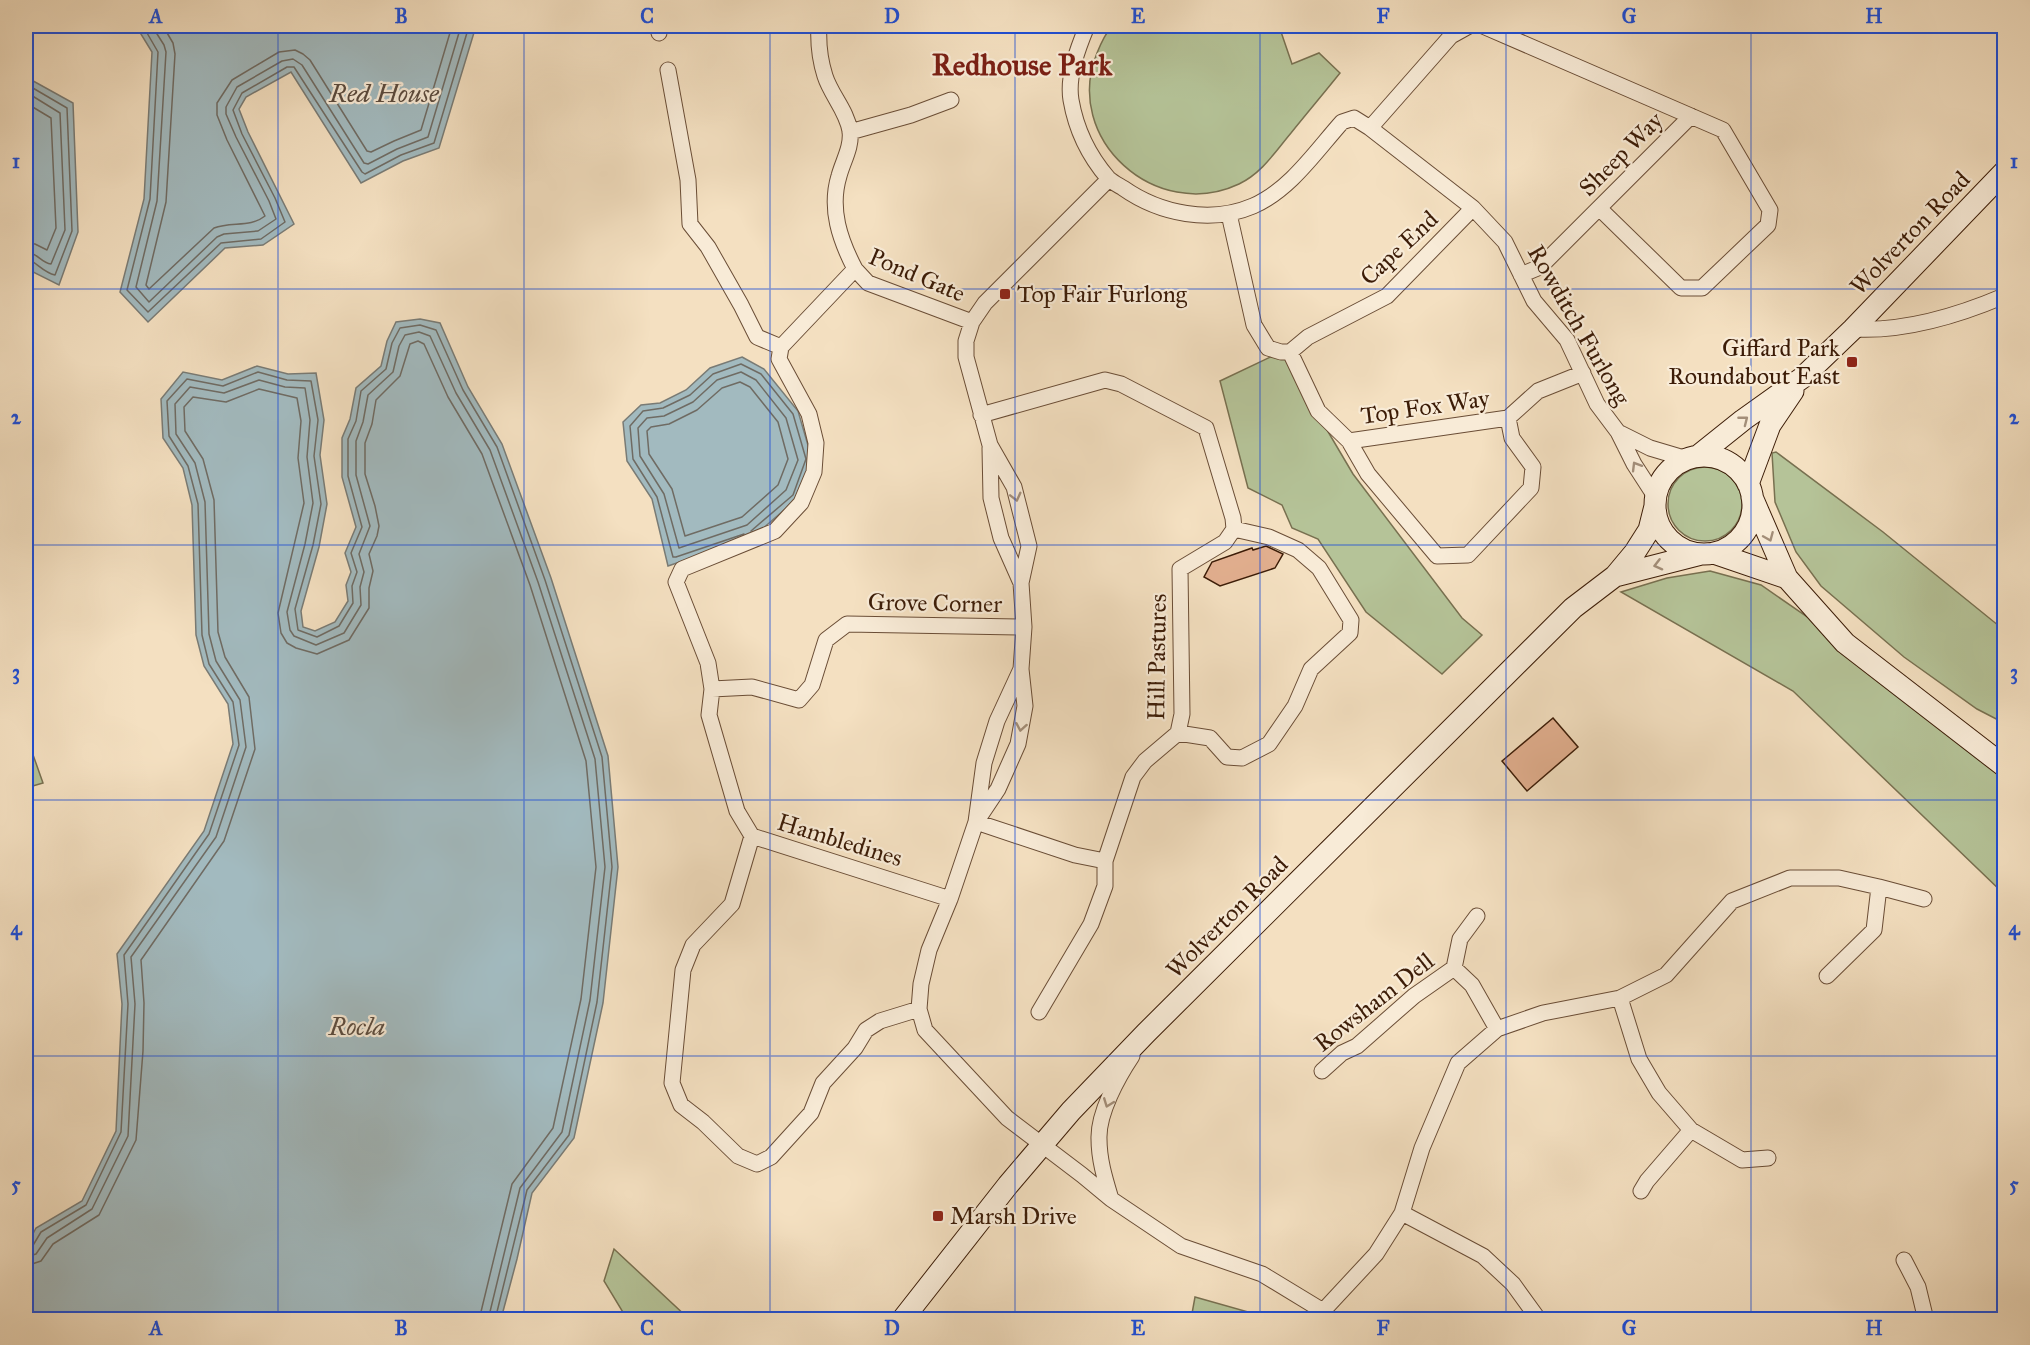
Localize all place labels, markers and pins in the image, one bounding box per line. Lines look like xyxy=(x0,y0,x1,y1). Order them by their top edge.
place label: Top Fair Furlong xyxy=(1017,279,1188,309)
marker: Top Fair Furlong xyxy=(998,287,1012,301)
place label: Giffard Park Roundabout East xyxy=(1668,333,1841,391)
marker: Giffard Park Roundabout East xyxy=(1845,355,1859,369)
place label: Marsh Drive xyxy=(950,1201,1077,1231)
marker: Marsh Drive xyxy=(931,1209,945,1223)

